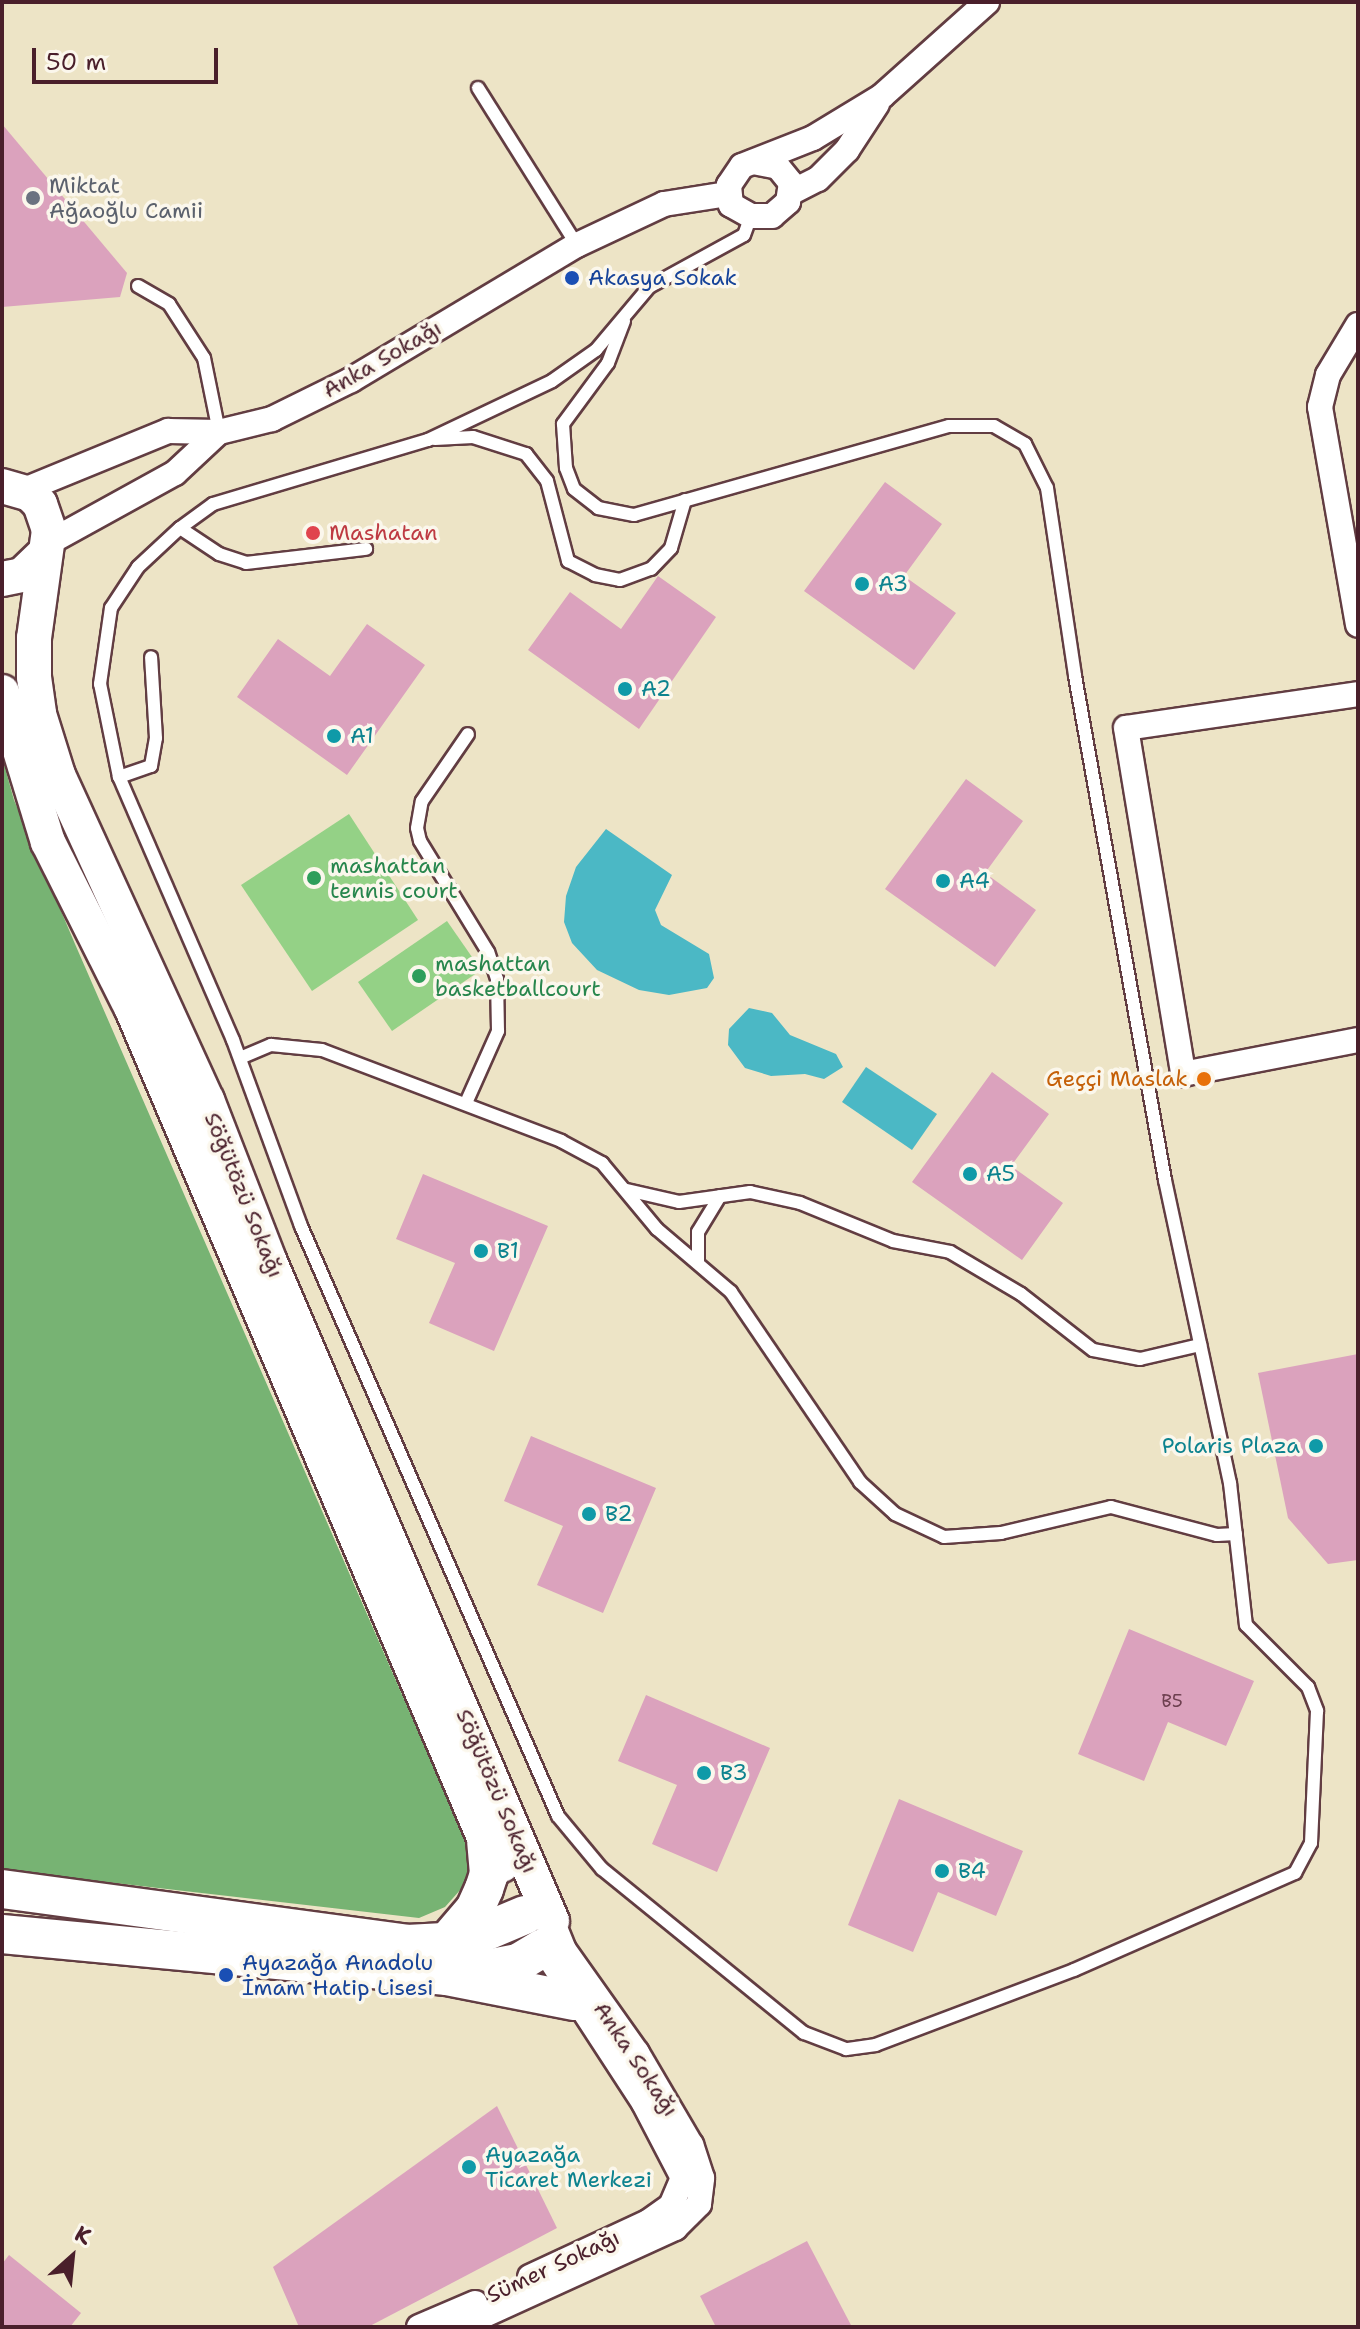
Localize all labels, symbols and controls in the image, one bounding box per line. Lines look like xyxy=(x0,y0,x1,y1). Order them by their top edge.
scale bar xyxy=(36,32,222,82)
text: 50 m xyxy=(46,46,106,78)
place label: Miktat Ağaoğlu Camii xyxy=(49,172,203,224)
marker: Miktat Ağaoğlu Camii xyxy=(24,189,42,207)
place label: Akasya Sokak xyxy=(588,265,737,291)
marker: Akasya Sokak xyxy=(563,269,581,287)
street label: Anka Sokağı xyxy=(318,314,446,404)
place label: Mashatan xyxy=(329,520,437,546)
marker: Mashatan xyxy=(304,524,322,542)
place label: A3 xyxy=(878,571,908,597)
marker: A3 xyxy=(853,575,871,593)
place label: A2 xyxy=(641,676,671,702)
marker: A2 xyxy=(616,680,634,698)
place label: A1 xyxy=(350,723,374,749)
marker: A1 xyxy=(325,727,343,745)
place label: mashattan tennis court xyxy=(330,852,458,904)
place label: A4 xyxy=(959,868,990,894)
marker: mashattan tennis court xyxy=(305,869,323,887)
marker: A4 xyxy=(934,872,952,890)
place label: mashattan basketballcourt xyxy=(435,950,601,1002)
marker: mashattan basketballcourt xyxy=(410,967,428,985)
place label: Geççi Maslak xyxy=(1046,1066,1188,1092)
marker: Geççi Maslak xyxy=(1195,1070,1213,1088)
street label: Söğütözü Sokağı xyxy=(199,1109,289,1281)
place label: A5 xyxy=(986,1161,1015,1187)
marker: A5 xyxy=(961,1165,979,1183)
place label: B1 xyxy=(497,1238,519,1264)
marker: B1 xyxy=(472,1242,490,1260)
place label: Polaris Plaza xyxy=(1162,1433,1300,1459)
marker: Polaris Plaza xyxy=(1307,1437,1325,1455)
place label: B2 xyxy=(605,1501,633,1527)
marker: B2 xyxy=(580,1505,598,1523)
house number: B5 xyxy=(1161,1690,1183,1712)
street label: Söğütözü Sokağı xyxy=(451,1705,543,1877)
place label: B3 xyxy=(720,1760,748,1786)
marker: B3 xyxy=(695,1764,713,1782)
place label: B4 xyxy=(958,1858,986,1884)
marker: B4 xyxy=(933,1862,951,1880)
place label: Ayazağa Anadolu İmam Hatip Lisesi xyxy=(242,1949,434,2000)
marker: Ayazağa Anadolu İmam Hatip Lisesi xyxy=(217,1966,235,1984)
street label: Anka Sokağı xyxy=(588,1997,684,2121)
place label: Ayazağa Ticaret Merkezi xyxy=(485,2141,652,2192)
marker: Ayazağa Ticaret Merkezi xyxy=(460,2158,478,2176)
north arrow xyxy=(32,2217,112,2297)
text: K xyxy=(70,2219,96,2251)
street label: Sümer Sokağı xyxy=(482,2224,624,2308)

